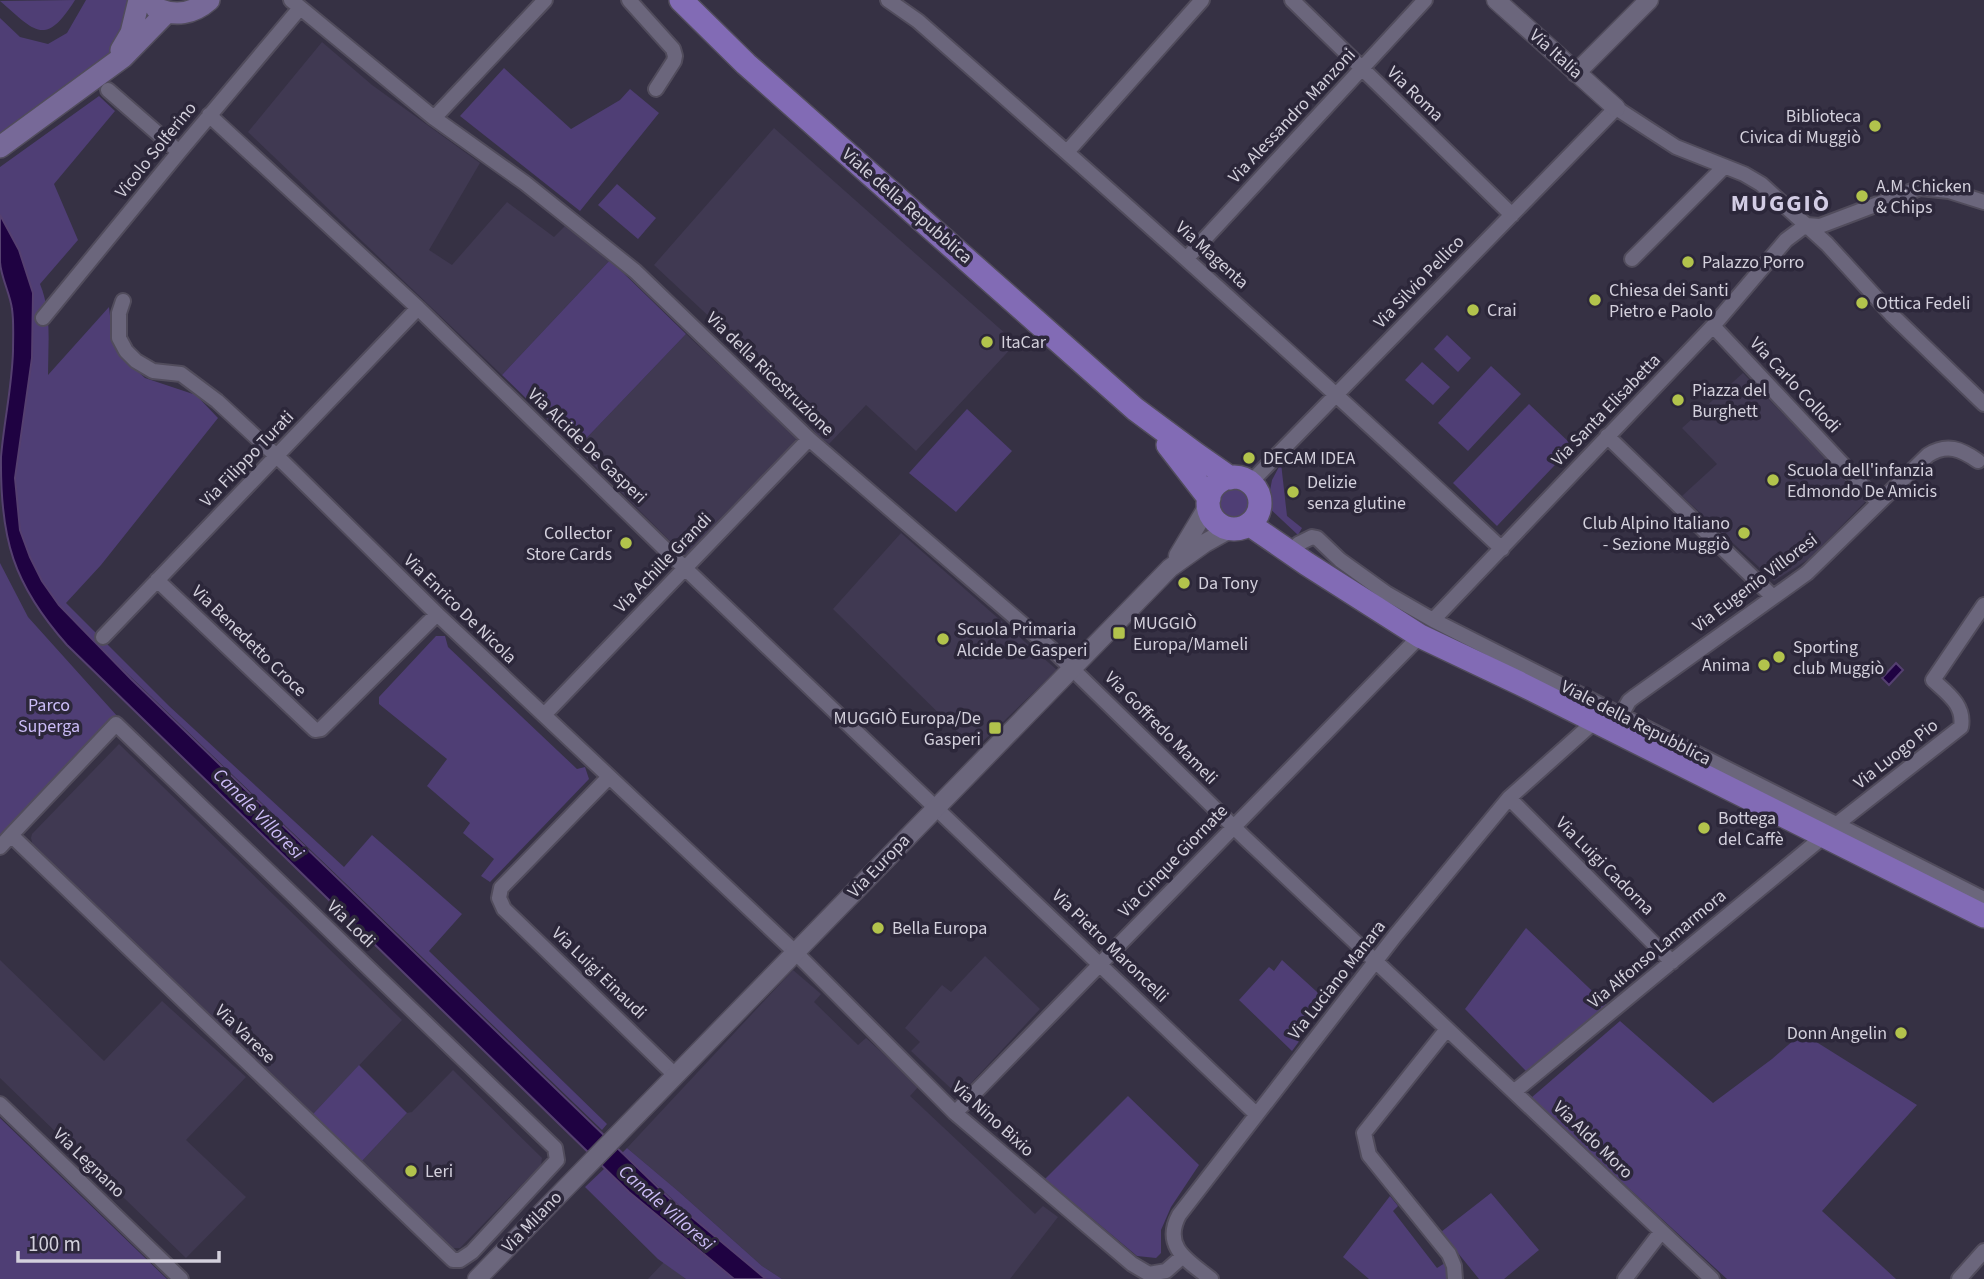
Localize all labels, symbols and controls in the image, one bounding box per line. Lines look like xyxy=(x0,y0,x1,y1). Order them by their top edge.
street label: Via Italia xyxy=(1524,23,1588,85)
street label: Via Alessandro Manzoni xyxy=(1223,43,1361,189)
street label: Via Roma xyxy=(1381,61,1449,127)
street label: Vicolo Solferino xyxy=(109,96,203,204)
place label: Biblioteca Civica di Muggiò xyxy=(1740,104,1861,150)
marker: Biblioteca Civica di Muggiò xyxy=(1867,118,1883,134)
street label: Viale della Repubblica xyxy=(836,142,978,270)
place label: A.M. Chicken & Chips xyxy=(1876,174,1972,220)
district label: MUGGIÒ xyxy=(1731,186,1831,221)
marker: A.M. Chicken & Chips xyxy=(1854,188,1870,204)
street label: Via Magenta xyxy=(1170,215,1254,295)
street label: Via Silvio Pellico xyxy=(1368,230,1470,334)
place label: Palazzo Porro xyxy=(1702,250,1804,275)
marker: Palazzo Porro xyxy=(1680,254,1696,270)
place label: Chiesa dei Santi Pietro e Paolo xyxy=(1609,278,1729,324)
place label: Ottica Fedeli xyxy=(1876,291,1970,316)
marker: Chiesa dei Santi Pietro e Paolo xyxy=(1587,292,1603,308)
marker: Ottica Fedeli xyxy=(1854,295,1870,311)
place label: Crai xyxy=(1487,298,1517,323)
marker: Crai xyxy=(1465,302,1481,318)
street label: Via della Ricostruzione xyxy=(700,306,840,442)
place label: ItaCar xyxy=(1001,330,1047,355)
street label: Via Carlo Collodi xyxy=(1744,331,1846,439)
marker: ItaCar xyxy=(979,334,995,350)
street label: Via Santa Elisabetta xyxy=(1546,348,1666,472)
place label: Piazza del Burghett xyxy=(1692,378,1767,424)
street label: Via Alcide De Gasperi xyxy=(522,383,652,509)
marker: Piazza del Burghett xyxy=(1670,392,1686,408)
street label: Via Filippo Turati xyxy=(194,405,300,513)
place label: DECAM IDEA xyxy=(1263,446,1356,471)
marker: DECAM IDEA xyxy=(1241,450,1257,466)
place label: Scuola dell'infanzia Edmondo De Amicis xyxy=(1787,458,1937,504)
place label: Delizie senza glutine xyxy=(1307,470,1406,516)
marker: Scuola dell'infanzia Edmondo De Amicis xyxy=(1765,472,1781,488)
marker: Delizie senza glutine xyxy=(1285,484,1301,500)
street label: Via Achille Grandi xyxy=(609,507,717,619)
place label: Club Alpino Italiano - Sezione Muggiò xyxy=(1583,511,1730,557)
place label: Collector Store Cards xyxy=(526,521,613,567)
marker: Club Alpino Italiano - Sezione Muggiò xyxy=(1736,525,1752,541)
street label: Via Eugenio Villoresi xyxy=(1687,528,1823,638)
marker: Collector Store Cards xyxy=(618,535,634,551)
street label: Via Enrico De Nicola xyxy=(398,548,522,670)
place label: Da Tony xyxy=(1198,571,1259,596)
marker: Da Tony xyxy=(1176,575,1192,591)
street label: Via Benedetto Croce xyxy=(186,580,312,703)
place label: MUGGIÒ Europa/Mameli xyxy=(1133,611,1248,657)
place label: Scuola Primaria Alcide De Gasperi xyxy=(957,617,1087,663)
marker: MUGGIÒ Europa/Mameli xyxy=(1111,625,1127,641)
marker: Scuola Primaria Alcide De Gasperi xyxy=(935,631,951,647)
place label: Sporting club Muggiò xyxy=(1793,635,1884,681)
marker: Sporting club Muggiò xyxy=(1771,649,1787,665)
place label: Anima xyxy=(1702,653,1750,678)
marker: Anima xyxy=(1756,657,1772,673)
street label: Via Goffredo Mameli xyxy=(1099,666,1223,790)
street label: Viale della Repubblica xyxy=(1557,674,1715,772)
park label: Parco Superga xyxy=(18,693,80,739)
place label: MUGGIÒ Europa/De Gasperi xyxy=(834,706,981,752)
street label: Via Luogo Pio xyxy=(1848,713,1944,795)
marker: MUGGIÒ Europa/De Gasperi xyxy=(987,720,1003,736)
water label: Canale Villoresi xyxy=(206,762,310,866)
street label: Via Cinque Giornate xyxy=(1113,799,1234,923)
place label: Bottega del Caffè xyxy=(1718,806,1784,852)
street label: Via Luigi Cadorna xyxy=(1550,811,1660,921)
marker: Bottega del Caffè xyxy=(1696,820,1712,836)
street label: Via Europa xyxy=(842,828,916,904)
street label: Via Pietro Maroncelli xyxy=(1046,884,1174,1008)
street label: Via Alfonso Lamarmora xyxy=(1582,884,1732,1014)
street label: Via Lodi xyxy=(321,894,381,954)
street label: Via Luciano Manara xyxy=(1282,915,1392,1045)
place label: Bella Europa xyxy=(892,916,987,941)
marker: Bella Europa xyxy=(870,920,886,936)
street label: Via Luigi Einaudi xyxy=(546,921,652,1025)
street label: Via Varese xyxy=(209,999,281,1069)
place label: Donn Angelin xyxy=(1787,1021,1887,1046)
marker: Donn Angelin xyxy=(1893,1025,1909,1041)
street label: Via Nino Bixio xyxy=(946,1075,1040,1163)
street label: Via Aldo Moro xyxy=(1547,1095,1639,1185)
street label: Via Legnano xyxy=(47,1122,131,1204)
place label: Leri xyxy=(425,1159,453,1184)
water label: Canale Villoresi xyxy=(612,1159,720,1258)
marker: Leri xyxy=(403,1163,419,1179)
street label: Via Milano xyxy=(496,1186,568,1258)
scale bar xyxy=(18,1220,219,1264)
text: 100 m xyxy=(28,1229,81,1259)

